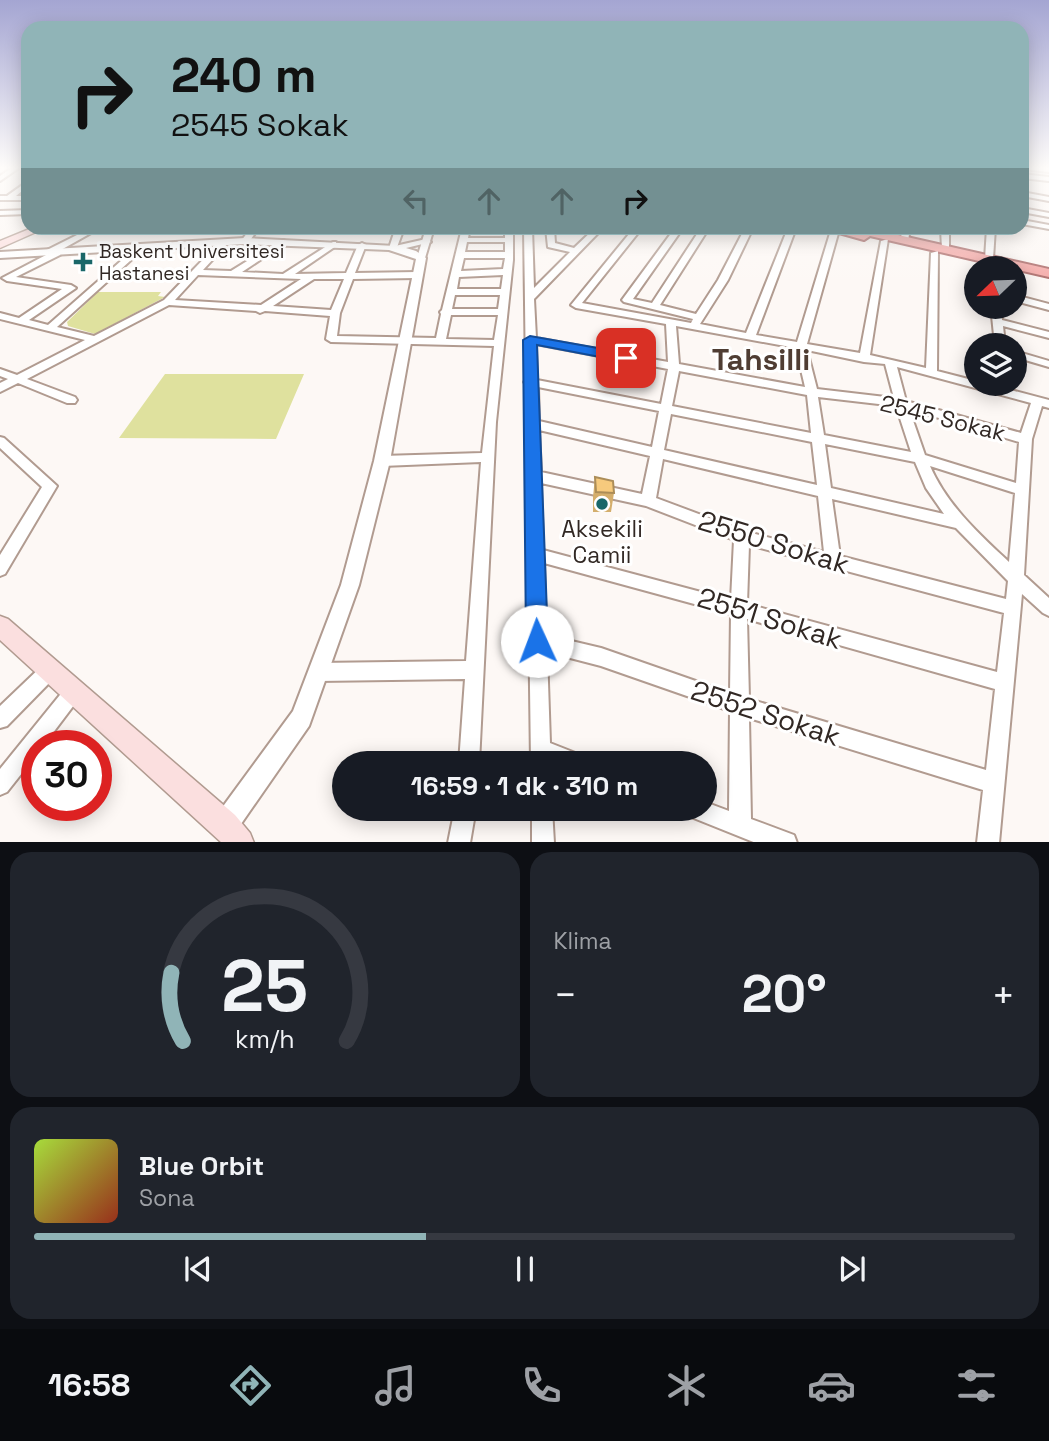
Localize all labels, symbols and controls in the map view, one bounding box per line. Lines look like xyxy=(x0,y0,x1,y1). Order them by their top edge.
text: 240 m xyxy=(171,44,317,106)
icon: right xyxy=(56,49,147,140)
text: 2545 Sokak xyxy=(171,105,349,145)
icon: left xyxy=(397,182,435,220)
icon: ahead xyxy=(470,182,508,220)
icon: ahead xyxy=(543,182,581,220)
icon: right xyxy=(616,182,654,220)
place label: Baskent Universitesi Hastanesi xyxy=(99,239,284,286)
marker: Baskent Universitesi Hastanesi xyxy=(73,252,93,272)
north arrow xyxy=(964,256,1027,318)
map controls xyxy=(964,256,1027,396)
pin xyxy=(596,328,656,388)
button: layers xyxy=(964,333,1027,396)
icon: arrive xyxy=(607,339,645,377)
district label: Tahsilli xyxy=(712,340,810,379)
street label: 2545 Sokak xyxy=(877,388,1009,448)
marker: Aksekili Camii xyxy=(594,496,610,512)
street label: 2550 Sokak xyxy=(694,502,854,582)
place label: Aksekili Camii xyxy=(561,514,643,570)
street label: 2551 Sokak xyxy=(693,579,847,657)
position arrow xyxy=(500,604,574,678)
street label: 2552 Sokak xyxy=(687,672,845,754)
speed limit sign: 30 xyxy=(21,730,112,821)
text: 16:59 · 1 dk · 310 m xyxy=(411,769,638,803)
text: Klima xyxy=(554,926,612,956)
text: 25 xyxy=(221,939,308,1032)
text: 20° xyxy=(742,961,827,1027)
text: − xyxy=(554,971,577,1019)
text: + xyxy=(991,971,1015,1019)
text: km/h xyxy=(235,1022,295,1054)
text: Blue Orbit xyxy=(139,1149,264,1183)
text: Sona xyxy=(139,1183,195,1213)
icon: previous xyxy=(179,1250,217,1288)
icon: pause xyxy=(506,1250,544,1288)
icon: next xyxy=(833,1250,871,1288)
icon: directions xyxy=(226,1361,275,1410)
icon: music xyxy=(371,1361,420,1410)
icon: phone xyxy=(517,1361,566,1410)
icon: climate xyxy=(662,1361,711,1410)
icon: car xyxy=(807,1361,856,1410)
icon: filters xyxy=(952,1361,1001,1410)
text: 16:58 xyxy=(48,1365,130,1405)

